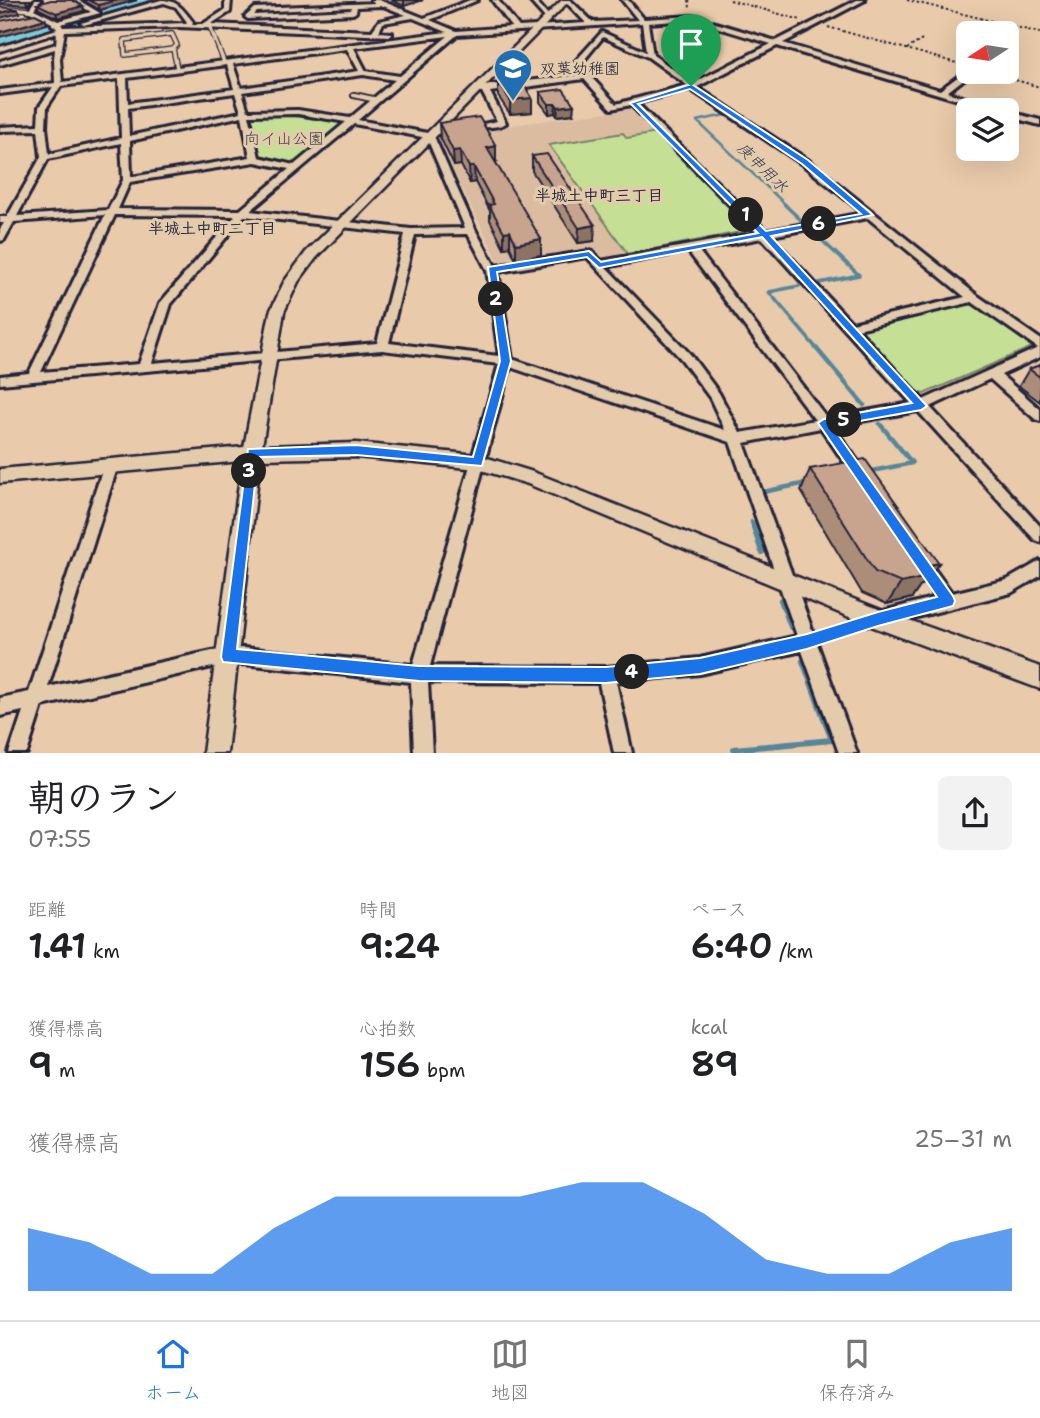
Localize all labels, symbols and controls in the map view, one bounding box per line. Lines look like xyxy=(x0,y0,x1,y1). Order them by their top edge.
pin xyxy=(661,14,721,86)
north arrow xyxy=(956,21,1018,84)
map controls xyxy=(956,21,1019,161)
icon: arrive xyxy=(672,25,710,63)
school or university icon: 双葉幼稚園 xyxy=(492,47,534,102)
place label: 双葉幼稚園 xyxy=(540,58,620,79)
button: layers xyxy=(956,98,1019,161)
park label: 向イ山公園 xyxy=(244,128,324,149)
water label: 庚申用水 xyxy=(732,138,793,197)
district label: 半城土中町三丁目 xyxy=(535,185,663,206)
pin: 1 xyxy=(728,198,764,232)
text: 1 xyxy=(741,202,750,227)
pin: 6 xyxy=(802,206,836,242)
text: 6 xyxy=(812,211,825,236)
district label: 半城土中町二丁目 xyxy=(148,218,276,239)
pin: 2 xyxy=(478,282,514,316)
text: 2 xyxy=(489,286,502,311)
pin: 5 xyxy=(826,402,862,438)
text: 5 xyxy=(838,407,849,432)
pin: 3 xyxy=(232,454,266,489)
text: 3 xyxy=(242,458,255,483)
pin: 4 xyxy=(614,654,650,690)
text: 4 xyxy=(625,659,638,684)
text: 朝のラン xyxy=(28,772,180,823)
button: share xyxy=(938,776,1012,850)
text: 07:55 xyxy=(28,824,91,854)
text: 距離 xyxy=(28,897,66,922)
text: 時間 xyxy=(359,897,397,922)
text: ペース xyxy=(691,897,747,922)
text: 1.41 xyxy=(28,922,87,969)
text: 9:24 xyxy=(359,922,440,969)
text: 6:40 xyxy=(691,922,773,969)
text: km xyxy=(87,939,120,964)
text: /km xyxy=(773,939,813,964)
text: kcal xyxy=(691,1015,728,1040)
text: 獲得標高 xyxy=(28,1016,104,1041)
text: 心拍数 xyxy=(359,1016,416,1041)
text: 89 xyxy=(691,1040,739,1087)
text: 9 xyxy=(28,1041,53,1088)
text: 156 xyxy=(359,1041,421,1088)
text: m xyxy=(53,1058,75,1083)
text: bpm xyxy=(421,1058,465,1083)
text: 25–31 m xyxy=(914,1124,1012,1154)
text: 獲得標高 xyxy=(28,1128,120,1158)
tab: ホーム xyxy=(145,1335,201,1405)
tab: 地図 xyxy=(491,1335,529,1405)
tab: 保存済み xyxy=(819,1335,895,1405)

